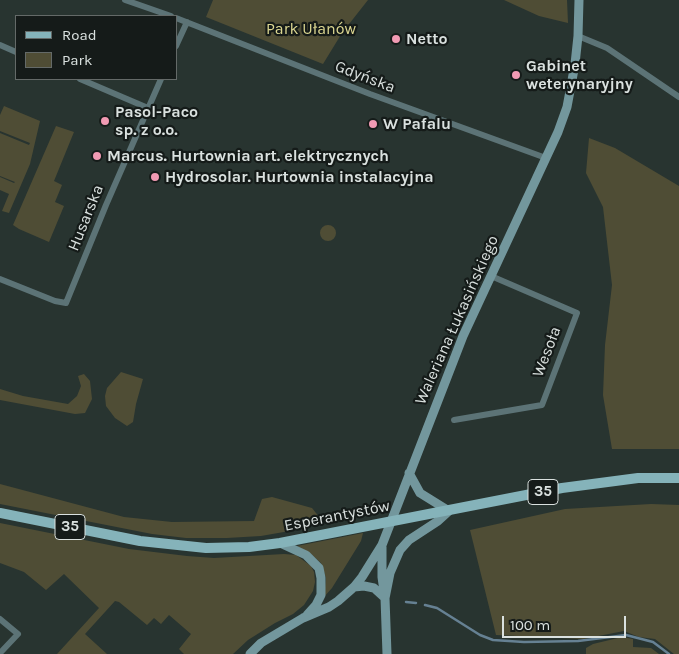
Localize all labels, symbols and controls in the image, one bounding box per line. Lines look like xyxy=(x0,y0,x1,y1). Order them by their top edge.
legend xyxy=(15,15,178,80)
park label: Park Ułanów xyxy=(266,19,356,39)
text: Road xyxy=(62,26,97,44)
place label: Netto xyxy=(406,29,448,49)
marker: Netto xyxy=(390,33,402,45)
text: Park xyxy=(62,51,92,69)
place label: Gabinet weterynaryjny xyxy=(526,56,633,94)
street label: Gdyńska xyxy=(332,57,398,97)
marker: Gabinet weterynaryjny xyxy=(510,69,522,81)
place label: Pasol-Paco sp. z o.o. xyxy=(115,102,198,140)
place label: W Pafalu xyxy=(383,114,451,134)
marker: Pasol-Paco sp. z o.o. xyxy=(99,115,111,127)
marker: W Pafalu xyxy=(367,118,379,130)
place label: Marcus. Hurtownia art. elektrycznych xyxy=(107,146,389,166)
marker: Marcus. Hurtownia art. elektrycznych xyxy=(91,150,103,162)
place label: Hydrosolar. Hurtownia instalacyjna xyxy=(165,167,433,187)
marker: Hydrosolar. Hurtownia instalacyjna xyxy=(149,171,161,183)
street label: Husarska xyxy=(64,182,108,254)
street label: Waleriana Łukasińskiego xyxy=(411,233,503,407)
street label: Wesoła xyxy=(529,324,565,380)
road number: 35 xyxy=(528,480,558,504)
street label: Esperantystów xyxy=(282,496,392,536)
road number: 35 xyxy=(55,514,85,540)
scale bar xyxy=(504,606,628,638)
text: 100 m xyxy=(510,616,550,634)

